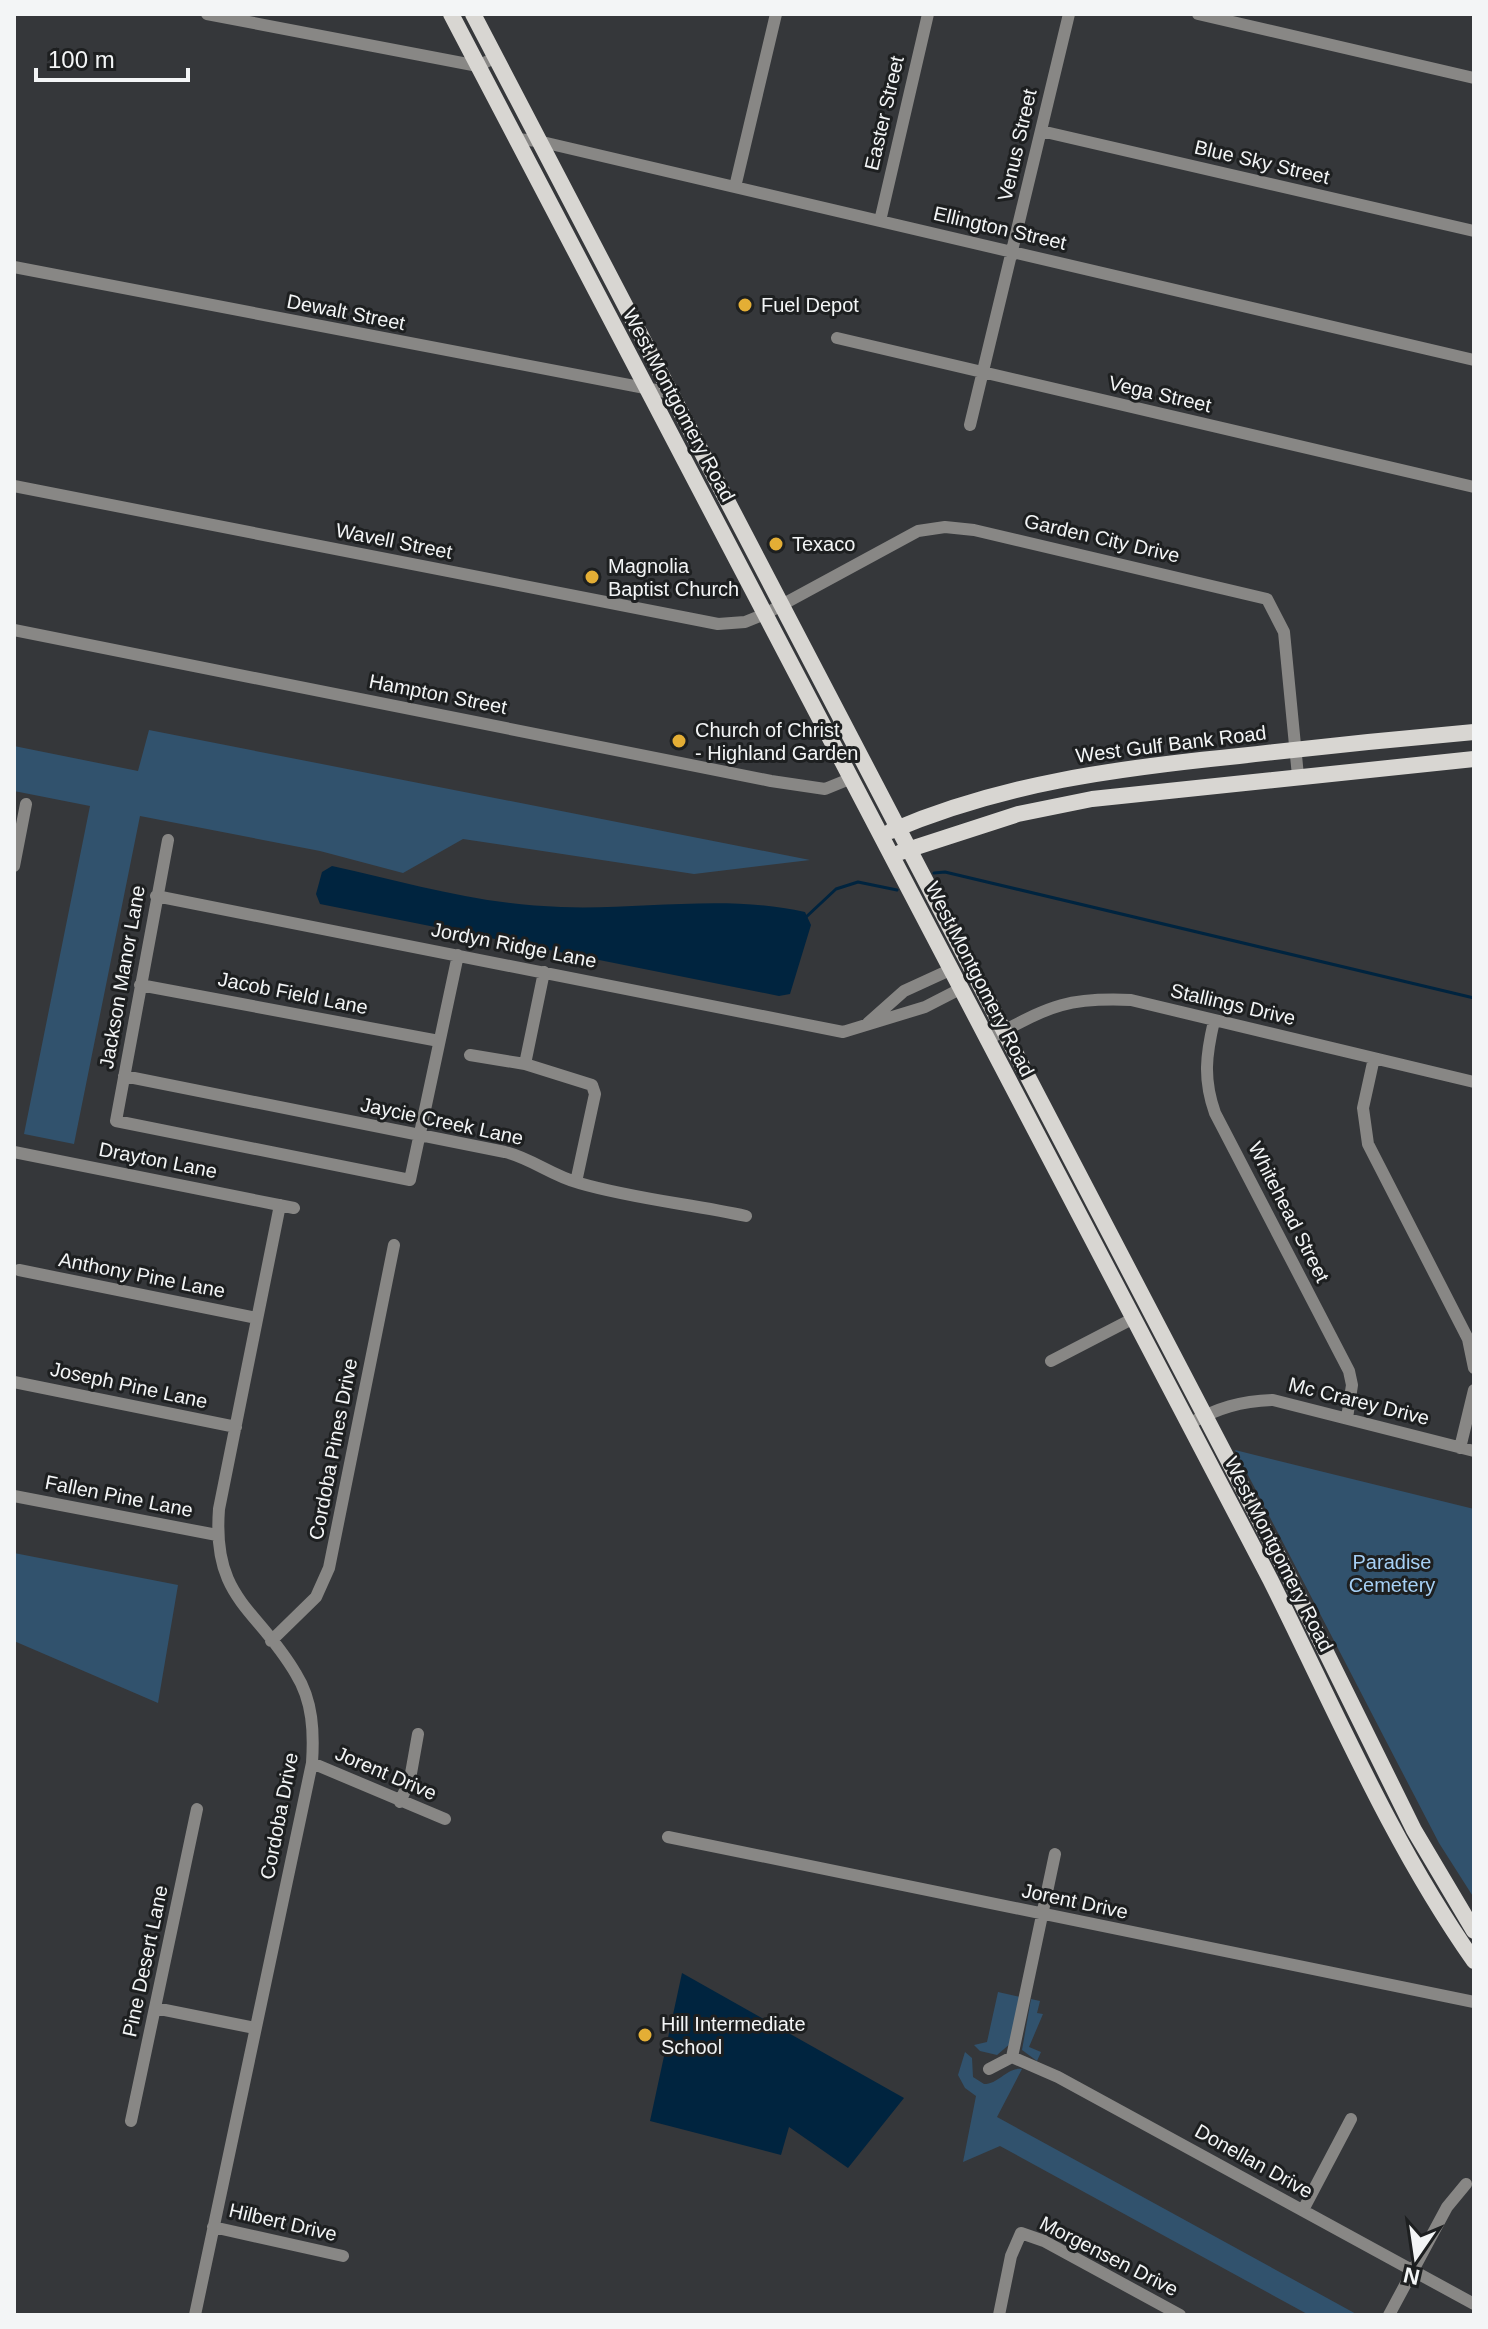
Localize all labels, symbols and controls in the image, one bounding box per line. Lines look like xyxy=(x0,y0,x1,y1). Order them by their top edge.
scale bar xyxy=(36,32,188,82)
text: 100 m xyxy=(48,46,115,73)
street label: Easter Street xyxy=(860,53,908,172)
street label: Venus Street xyxy=(993,86,1041,203)
street label: Blue Sky Street xyxy=(1192,136,1332,188)
street label: Ellington Street xyxy=(931,202,1069,254)
street label: Dewalt Street xyxy=(285,290,407,334)
place label: Fuel Depot xyxy=(761,294,859,316)
marker: Fuel Depot xyxy=(736,296,754,314)
street label: West Montgomery Road xyxy=(619,305,739,505)
street label: Vega Street xyxy=(1107,372,1214,417)
street label: Garden City Drive xyxy=(1022,509,1182,567)
street label: Wavell Street xyxy=(334,519,455,563)
place label: Texaco xyxy=(792,533,855,555)
marker: Texaco xyxy=(767,535,785,553)
place label: Magnolia Baptist Church xyxy=(608,555,739,600)
marker: Magnolia Baptist Church xyxy=(583,568,601,586)
street label: Hampton Street xyxy=(367,670,509,718)
place label: Church of Christ - Highland Garden xyxy=(695,719,858,764)
street label: West Gulf Bank Road xyxy=(1074,721,1268,767)
marker: Church of Christ - Highland Garden xyxy=(670,732,688,750)
street label: West Montgomery Road xyxy=(921,878,1039,1080)
street label: Jackson Manor Lane xyxy=(95,884,149,1070)
street label: Jordyn Ridge Lane xyxy=(429,918,599,972)
street label: Jacob Field Lane xyxy=(216,968,370,1018)
street label: Stallings Drive xyxy=(1168,979,1298,1029)
street label: Jaycie Creek Lane xyxy=(359,1093,525,1149)
street label: Drayton Lane xyxy=(97,1138,219,1182)
street label: Whitehead Street xyxy=(1244,1138,1334,1286)
street label: Anthony Pine Lane xyxy=(57,1248,227,1302)
street label: Cordoba Pines Drive xyxy=(305,1356,361,1542)
street label: Joseph Pine Lane xyxy=(48,1358,210,1412)
street label: Mc Crarey Drive xyxy=(1286,1373,1432,1429)
street label: West Montgomery Road xyxy=(1220,1453,1338,1655)
street label: Fallen Pine Lane xyxy=(43,1471,195,1521)
park label: Paradise Cemetery xyxy=(1349,1551,1435,1596)
street label: Jorent Drive xyxy=(332,1742,440,1804)
street label: Cordoba Drive xyxy=(256,1751,302,1881)
street label: Jorent Drive xyxy=(1020,1879,1130,1923)
street label: Pine Desert Lane xyxy=(118,1883,172,2039)
place label: Hill Intermediate School xyxy=(661,2013,806,2058)
marker: Hill Intermediate School xyxy=(636,2026,654,2044)
street label: Donellan Drive xyxy=(1191,2120,1317,2202)
street label: Hilbert Drive xyxy=(227,2199,339,2245)
street label: Morgensen Drive xyxy=(1036,2212,1182,2300)
north arrow xyxy=(1376,2217,1456,2297)
text: N xyxy=(1401,2262,1422,2290)

